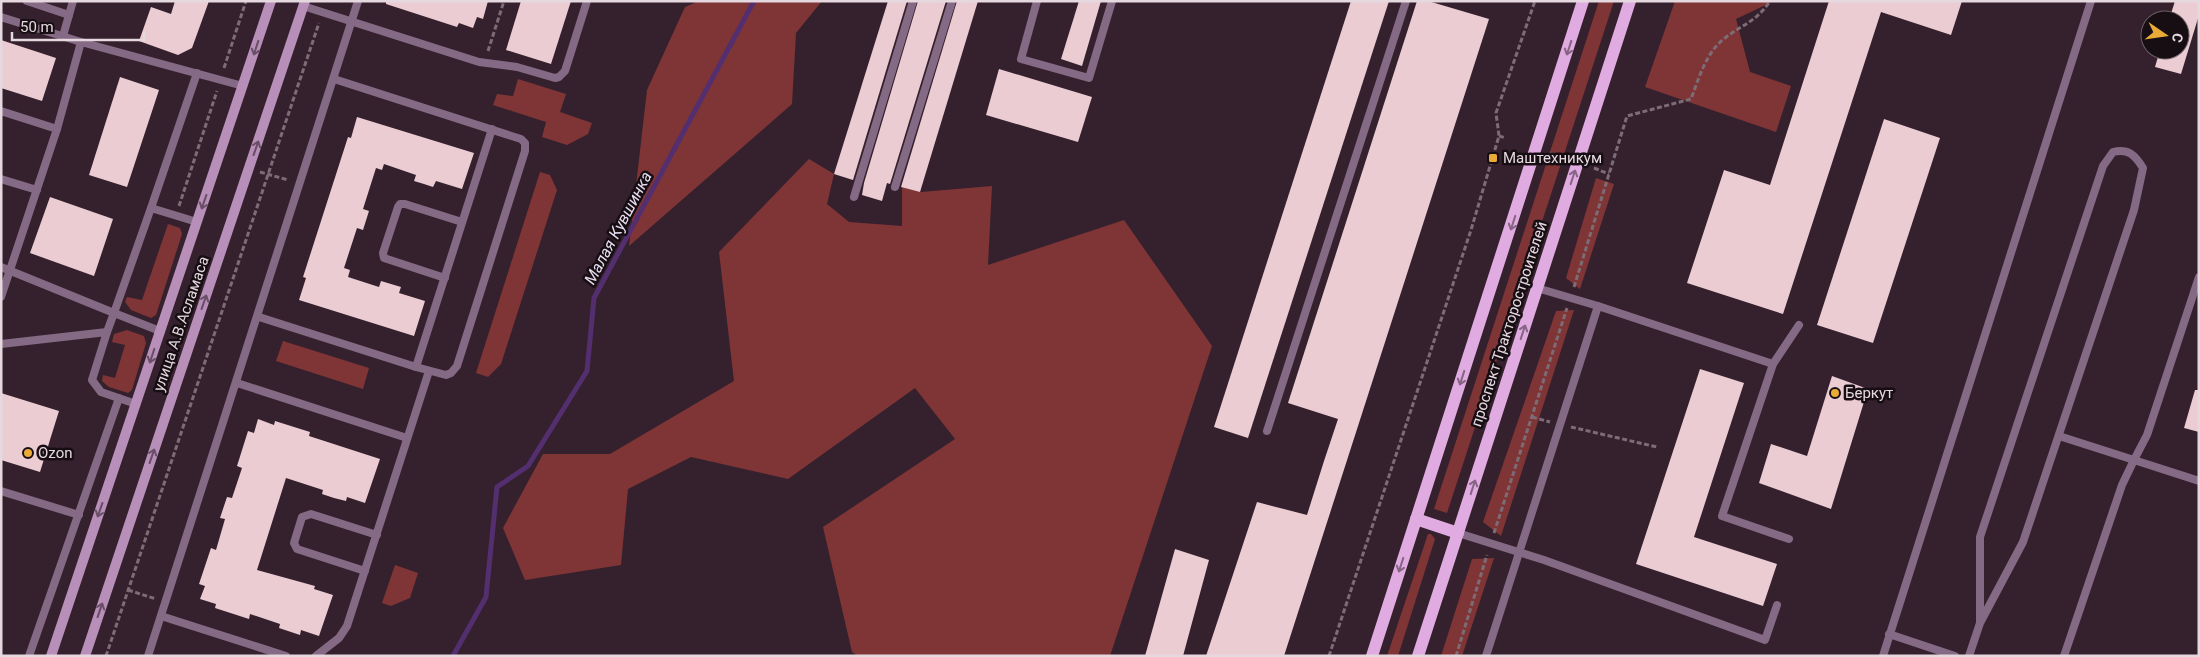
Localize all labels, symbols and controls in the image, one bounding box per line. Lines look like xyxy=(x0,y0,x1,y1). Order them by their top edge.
scale bar xyxy=(12,10,145,42)
north arrow xyxy=(2140,10,2190,60)
text: 50 m xyxy=(20,18,54,36)
text: С xyxy=(2169,32,2186,44)
one-way arrow xyxy=(250,39,260,55)
one-way arrow xyxy=(1563,39,1573,55)
one-way arrow xyxy=(252,140,261,156)
place label: Маштехникум xyxy=(1503,149,1602,167)
marker: Маштехникум xyxy=(1487,152,1499,164)
water label: Малая Кувшинка xyxy=(580,168,656,288)
one-way arrow xyxy=(1569,170,1579,186)
one-way arrow xyxy=(199,193,208,209)
one-way arrow xyxy=(1507,215,1517,231)
street label: проспект Тракторостроителей xyxy=(1467,219,1551,429)
street label: улица А.В.Асламаса xyxy=(149,254,213,394)
one-way arrow xyxy=(200,294,209,310)
one-way arrow xyxy=(1519,324,1529,340)
one-way arrow xyxy=(147,347,156,363)
one-way arrow xyxy=(1457,370,1467,386)
place label: Беркут xyxy=(1845,384,1893,402)
marker: Беркут xyxy=(1829,387,1841,399)
place label: Ozon xyxy=(38,444,72,462)
marker: Ozon xyxy=(22,447,34,459)
one-way arrow xyxy=(148,448,157,464)
one-way arrow xyxy=(1469,479,1478,495)
one-way arrow xyxy=(95,501,105,517)
one-way arrow xyxy=(1396,557,1406,573)
one-way arrow xyxy=(96,602,105,618)

